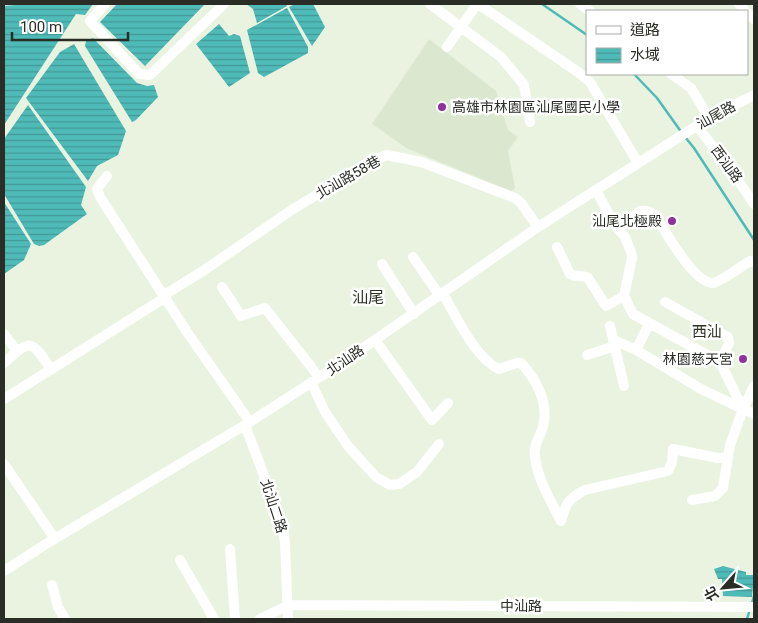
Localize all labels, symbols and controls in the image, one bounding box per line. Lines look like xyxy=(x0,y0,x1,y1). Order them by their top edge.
scale bar xyxy=(12,10,129,42)
legend xyxy=(586,10,748,75)
text: 100 m xyxy=(20,18,62,36)
text: 道路 xyxy=(630,21,660,39)
text: 水域 xyxy=(630,46,660,64)
street label: 汕尾路 xyxy=(694,98,738,132)
place label: 高雄市林園區汕尾國民小學 xyxy=(452,99,620,115)
marker: 高雄市林園區汕尾國民小學 xyxy=(436,101,448,113)
street label: 西汕路 xyxy=(708,142,746,186)
street label: 北汕路58巷 xyxy=(313,152,383,202)
place label: 汕尾北極殿 xyxy=(592,213,662,229)
marker: 汕尾北極殿 xyxy=(666,215,678,227)
district label: 汕尾 xyxy=(352,288,384,307)
district label: 西汕 xyxy=(692,323,722,341)
street label: 北汕路 xyxy=(323,342,367,378)
place label: 林園慈天宮 xyxy=(663,351,733,367)
marker: 林園慈天宮 xyxy=(737,353,749,365)
street label: 北汕二路 xyxy=(258,477,290,535)
north arrow xyxy=(698,563,748,613)
text: 北 xyxy=(701,584,722,604)
street label: 中汕路 xyxy=(500,598,542,614)

